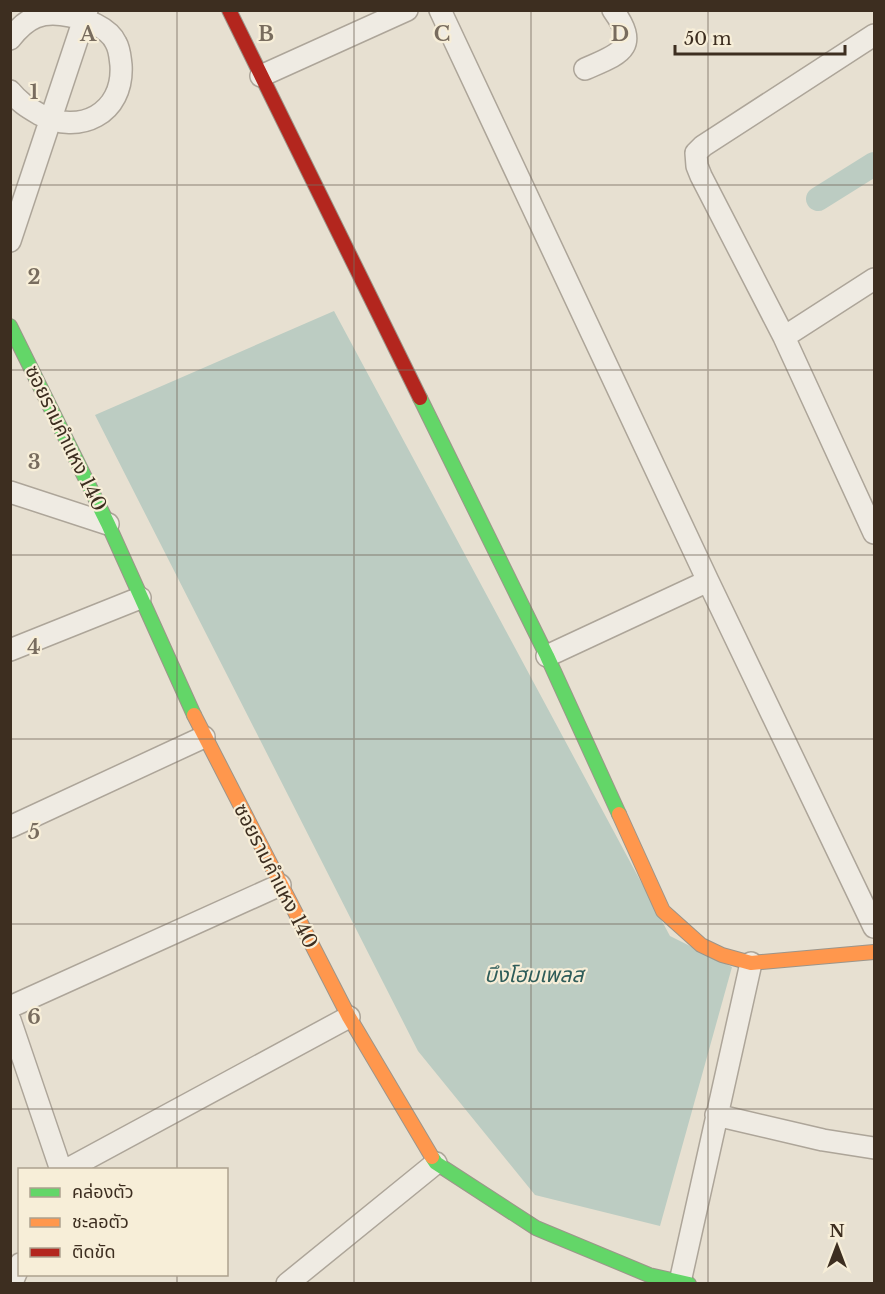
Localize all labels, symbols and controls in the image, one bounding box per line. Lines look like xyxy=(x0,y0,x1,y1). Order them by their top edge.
scale bar xyxy=(675,18,844,56)
text: A xyxy=(79,22,97,46)
text: B xyxy=(258,22,274,46)
text: C xyxy=(434,22,450,46)
text: D xyxy=(611,22,629,46)
text: 50 m xyxy=(684,28,732,50)
text: 1 xyxy=(30,80,39,104)
text: 2 xyxy=(27,265,41,289)
street label: ซอยรามคำแหง 140 xyxy=(20,361,112,515)
text: 3 xyxy=(28,450,40,474)
text: 4 xyxy=(27,635,41,659)
street label: ซอยรามคำแหง 140 xyxy=(229,799,323,953)
text: 5 xyxy=(28,820,40,844)
water label: บึงโฮมเพลส xyxy=(484,962,587,988)
text: 6 xyxy=(27,1005,41,1029)
legend xyxy=(18,1168,228,1276)
text: คล่องตัว xyxy=(72,1181,134,1203)
text: ชะลอตัว xyxy=(72,1211,129,1233)
north arrow xyxy=(807,1216,867,1276)
text: N xyxy=(829,1221,845,1241)
text: ติดขัด xyxy=(72,1241,115,1263)

